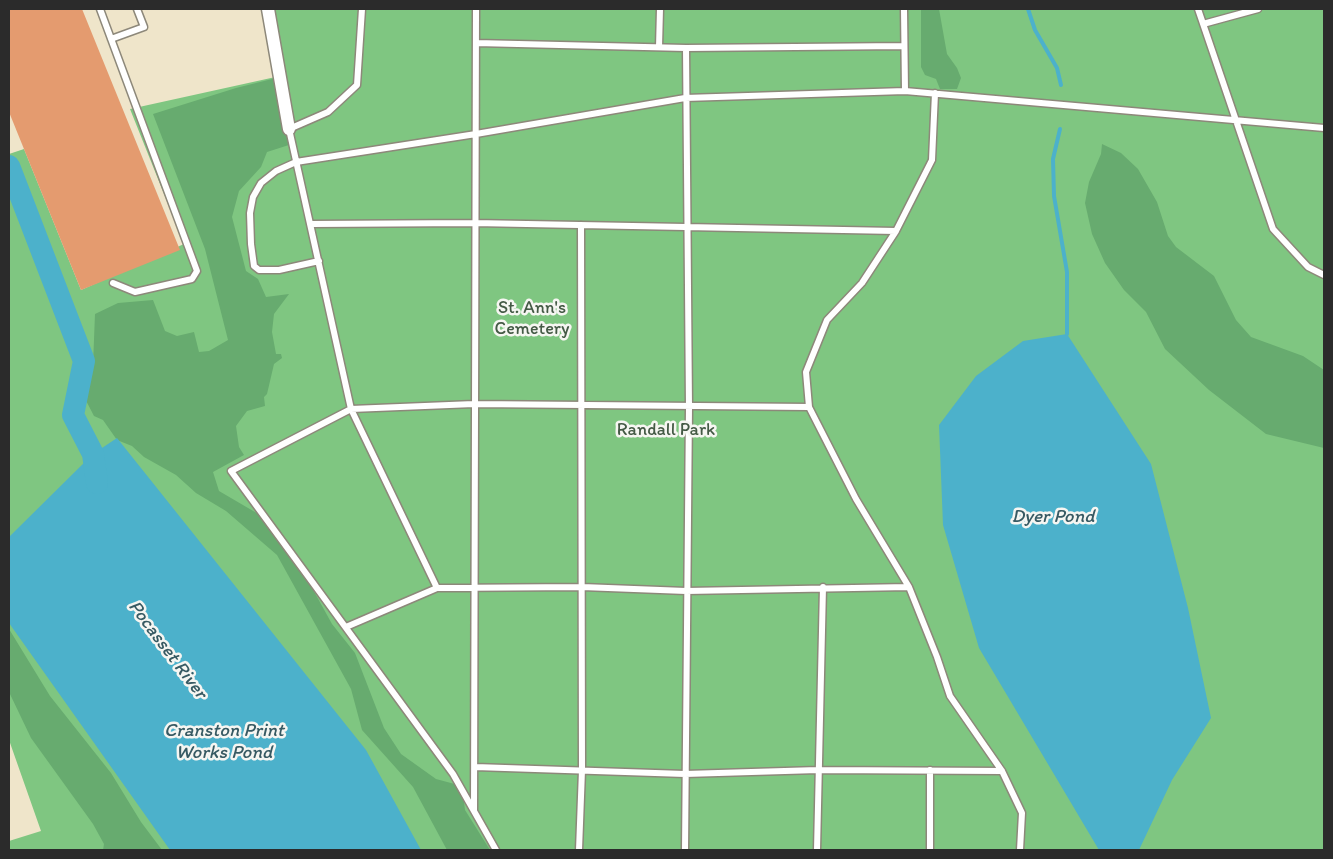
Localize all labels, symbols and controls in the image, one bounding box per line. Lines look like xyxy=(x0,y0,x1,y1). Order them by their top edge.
park label: St. Ann's Cemetery xyxy=(495,297,569,340)
park label: Randall Park xyxy=(617,419,715,441)
water label: Dyer Pond xyxy=(1012,506,1094,528)
water label: Pocasset River xyxy=(123,596,211,704)
water label: Cranston Print Works Pond xyxy=(164,720,284,764)

